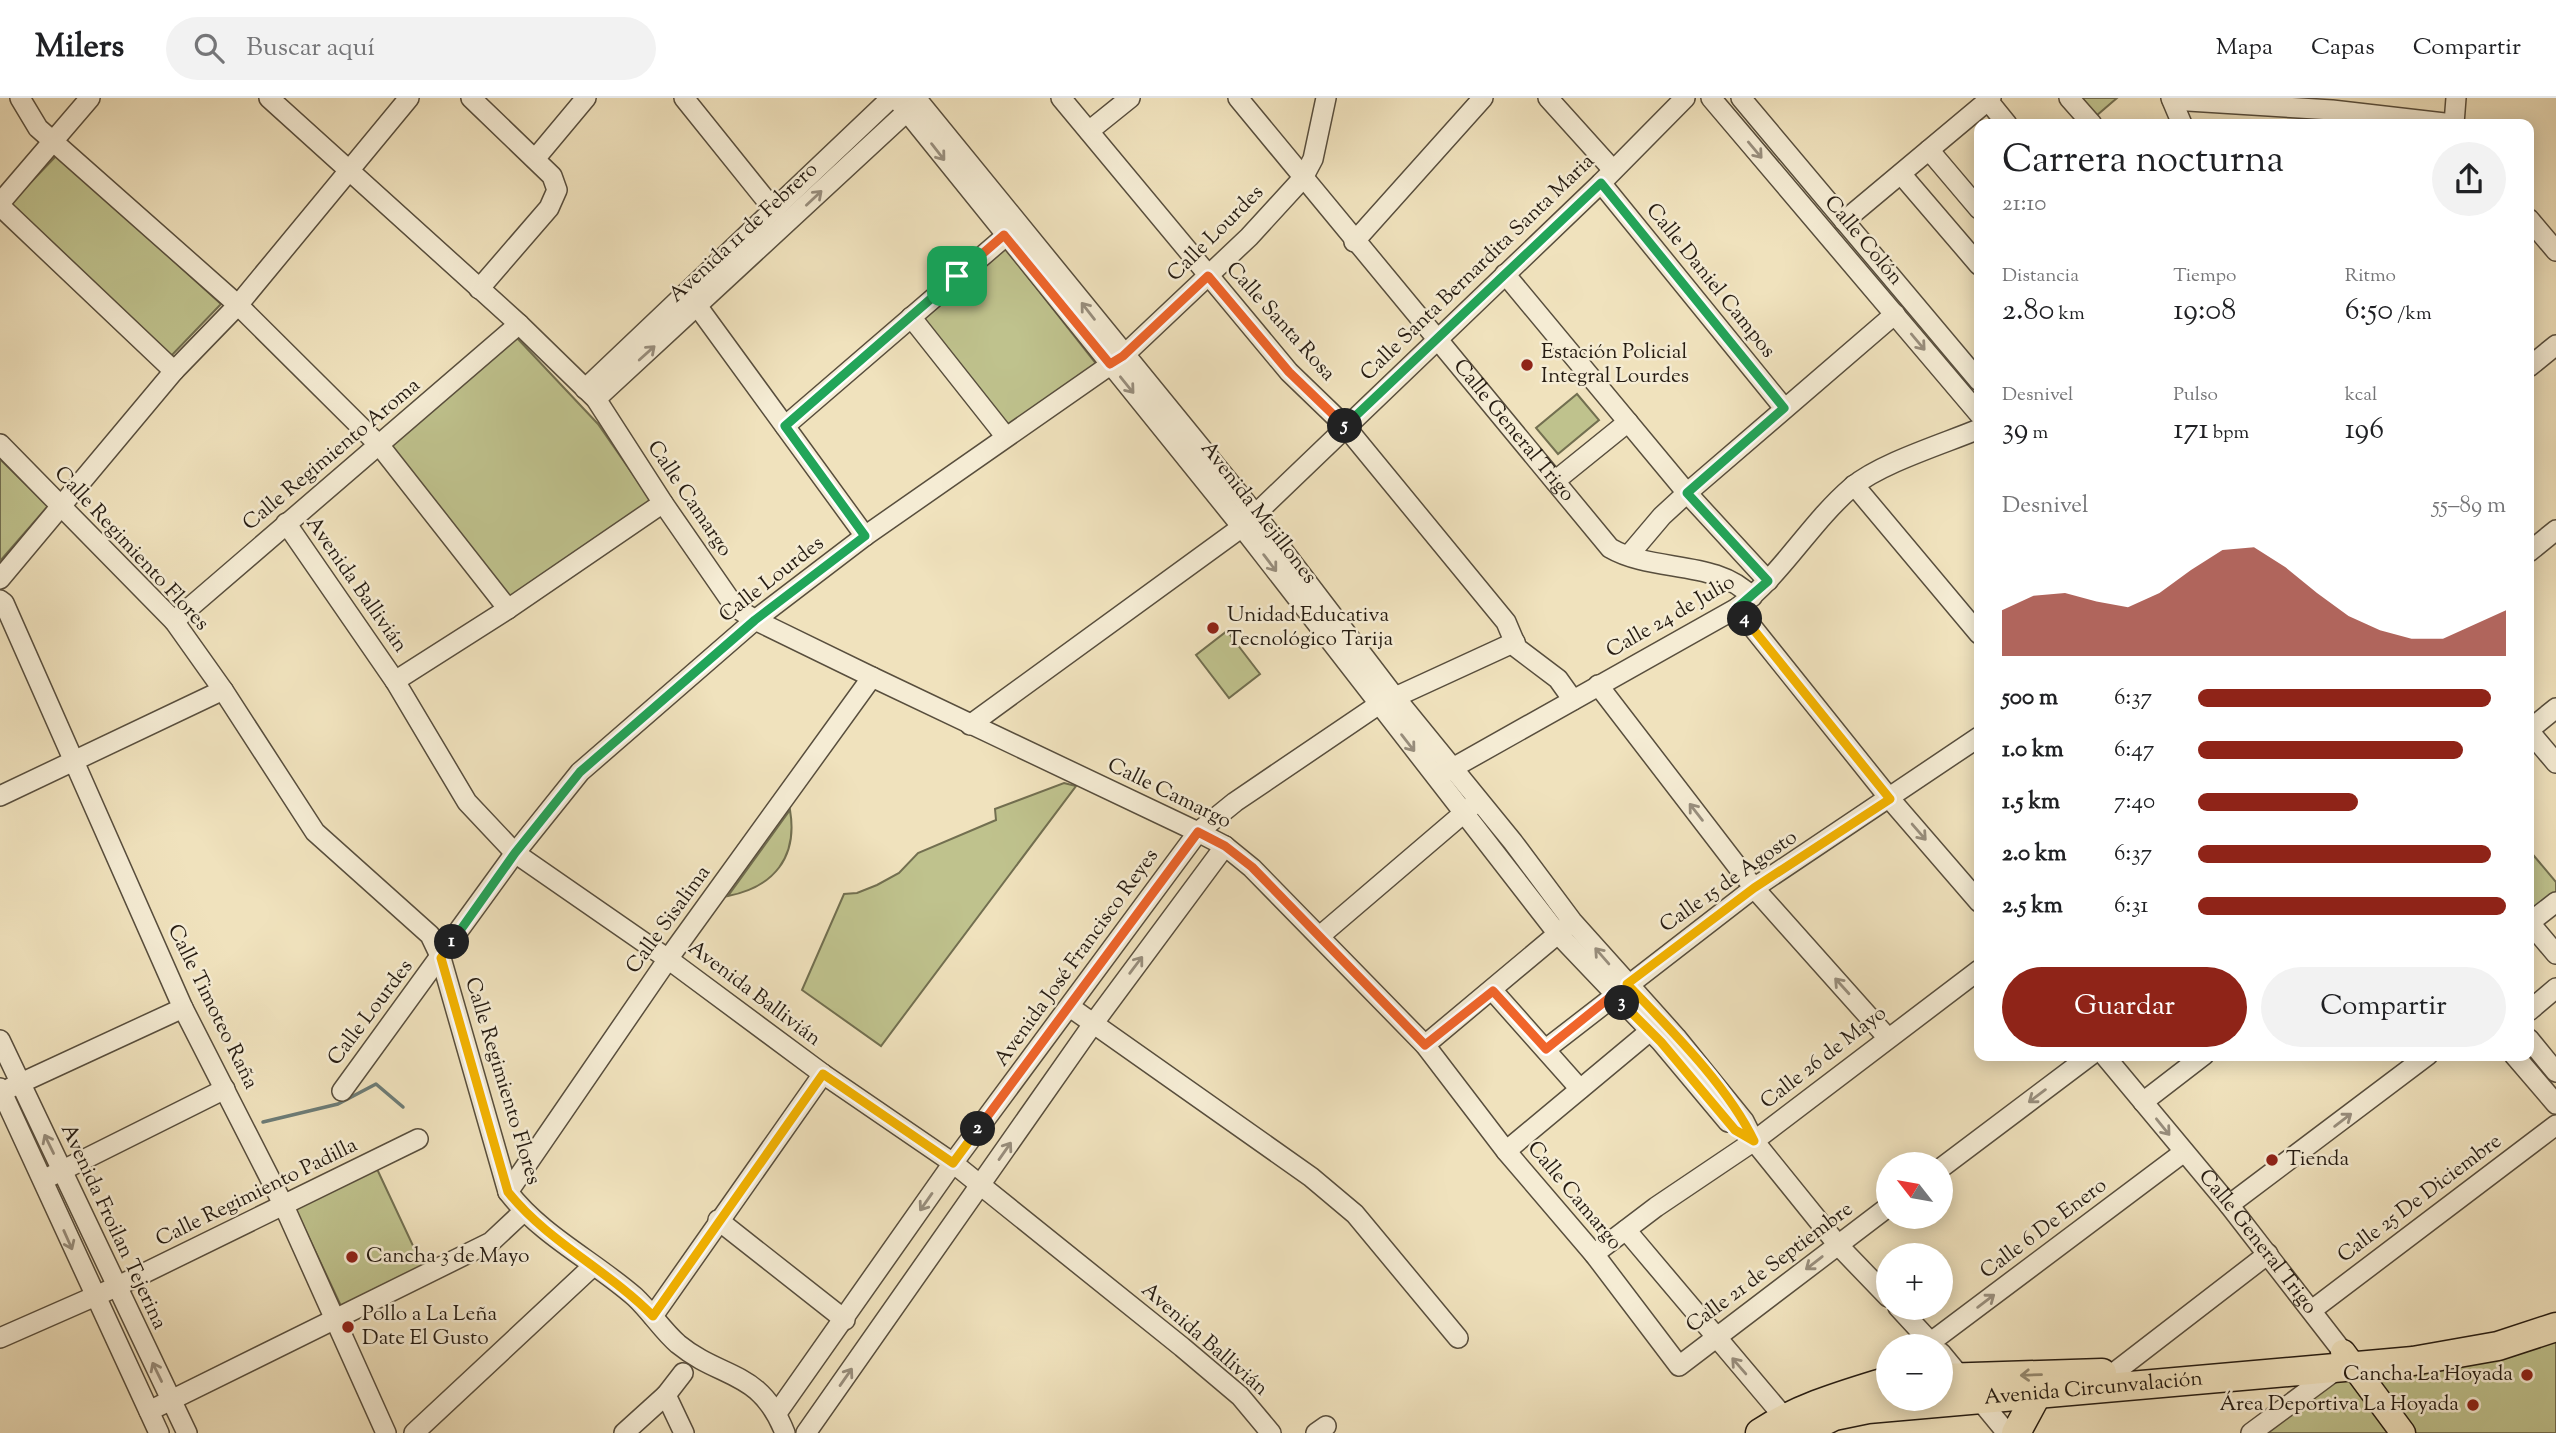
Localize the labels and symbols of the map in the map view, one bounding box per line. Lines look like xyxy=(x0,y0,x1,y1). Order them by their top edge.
one-way arrow xyxy=(1747,141,1763,159)
one-way arrow xyxy=(930,142,946,160)
street label: Calle Santa Bernardita Santa Maria xyxy=(1354,147,1602,388)
street label: Avenida 11 de Febrero xyxy=(663,156,825,310)
street label: Calle Lourdes xyxy=(1161,179,1271,289)
street label: Calle Colón xyxy=(1816,189,1910,293)
one-way arrow xyxy=(805,190,822,207)
street label: Calle Daniel Campos xyxy=(1638,197,1782,365)
pin xyxy=(927,246,987,306)
street label: Calle Santa Rosa xyxy=(1218,256,1342,389)
one-way arrow xyxy=(1081,303,1096,321)
one-way arrow xyxy=(1910,333,1926,351)
place label: Estación Policial Integral Lourdes xyxy=(1541,338,1689,392)
one-way arrow xyxy=(638,345,656,361)
street label: Calle General Trigo xyxy=(1445,353,1581,509)
marker: Estación Policial Integral Lourdes xyxy=(1519,357,1535,373)
street label: Calle Regimiento Aroma xyxy=(237,371,428,538)
one-way arrow xyxy=(1120,376,1135,394)
pin: 5 xyxy=(1328,408,1362,444)
street label: Calle Camargo xyxy=(639,435,739,563)
street label: Avenida Mejillones xyxy=(1193,435,1323,591)
street label: Calle Regimiento Flores xyxy=(47,460,215,638)
street label: Avenida Ballivián xyxy=(298,511,414,659)
street label: Calle Lourdes xyxy=(713,529,831,631)
one-way arrow xyxy=(1262,553,1277,572)
street label: Calle 24 de Julio xyxy=(1601,568,1741,666)
place label: Unidad Educativa Tecnológico Tarija xyxy=(1227,601,1393,655)
pin: 4 xyxy=(1728,602,1762,636)
marker: Unidad Educativa Tecnológico Tarija xyxy=(1205,620,1221,636)
one-way arrow xyxy=(1401,734,1416,752)
street label: Calle Camargo xyxy=(1102,751,1236,837)
one-way arrow xyxy=(1688,803,1703,822)
street label: Calle 15 de Agosto xyxy=(1654,823,1804,941)
one-way arrow xyxy=(1911,823,1927,841)
street label: Avenida José Francisco Reyes xyxy=(988,843,1166,1073)
street label: Calle Sisalima xyxy=(619,859,719,980)
street label: Calle Timoteo Raña xyxy=(159,919,265,1095)
pin: 1 xyxy=(434,924,470,960)
street label: Avenida Ballivián xyxy=(681,934,827,1054)
one-way arrow xyxy=(1594,948,1611,965)
street label: Calle Lourdes xyxy=(321,954,421,1072)
one-way arrow xyxy=(1129,956,1143,975)
street label: Calle Regimiento Flores xyxy=(456,974,548,1188)
one-way arrow xyxy=(1834,977,1850,995)
pin: 3 xyxy=(1604,986,1640,1020)
street label: Calle 26 de Mayo xyxy=(1754,999,1894,1117)
one-way arrow xyxy=(2027,1088,2046,1103)
pin: 2 xyxy=(960,1112,996,1146)
one-way arrow xyxy=(2333,1112,2351,1127)
one-way arrow xyxy=(2156,1117,2171,1136)
street label: Avenida Froilan Tejerina xyxy=(52,1119,174,1335)
street label: Calle 25 De Diciembre xyxy=(2332,1127,2508,1271)
street label: Calle Regimiento Padilla xyxy=(151,1131,363,1255)
one-way arrow xyxy=(42,1134,56,1155)
street label: Calle Camargo xyxy=(1519,1135,1629,1257)
one-way arrow xyxy=(998,1142,1012,1161)
place label: Tienda xyxy=(2286,1145,2349,1175)
north arrow xyxy=(1876,1152,1953,1228)
marker: Tienda xyxy=(2264,1152,2280,1168)
street label: Calle General Trigo xyxy=(2191,1163,2324,1321)
street label: Calle 6 De Enero xyxy=(1974,1171,2114,1287)
one-way arrow xyxy=(918,1192,932,1212)
street label: Calle 21 de Septiembre xyxy=(1680,1195,1860,1341)
one-way arrow xyxy=(62,1228,75,1250)
place label: Cancha 3 de Mayo xyxy=(366,1242,529,1272)
marker: Cancha 3 de Mayo xyxy=(344,1249,360,1265)
one-way arrow xyxy=(1806,1255,1824,1270)
street label: Avenida Ballivián xyxy=(1134,1276,1274,1404)
one-way arrow xyxy=(1976,1294,1995,1308)
place label: Pollo a La Leña Date El Gusto xyxy=(362,1300,498,1354)
marker: Pollo a La Leña Date El Gusto xyxy=(340,1319,356,1335)
one-way arrow xyxy=(1731,1357,1747,1375)
place label: Cancha La Hoyada xyxy=(2343,1360,2513,1390)
one-way arrow xyxy=(149,1362,163,1383)
street label: Avenida Circunvalación xyxy=(1983,1365,2204,1414)
marker: Cancha La Hoyada xyxy=(2519,1367,2535,1383)
one-way arrow xyxy=(839,1368,853,1387)
one-way arrow xyxy=(2020,1368,2043,1382)
place label: Área Deportiva La Hoyada xyxy=(2219,1390,2459,1420)
marker: Área Deportiva La Hoyada xyxy=(2465,1397,2481,1413)

